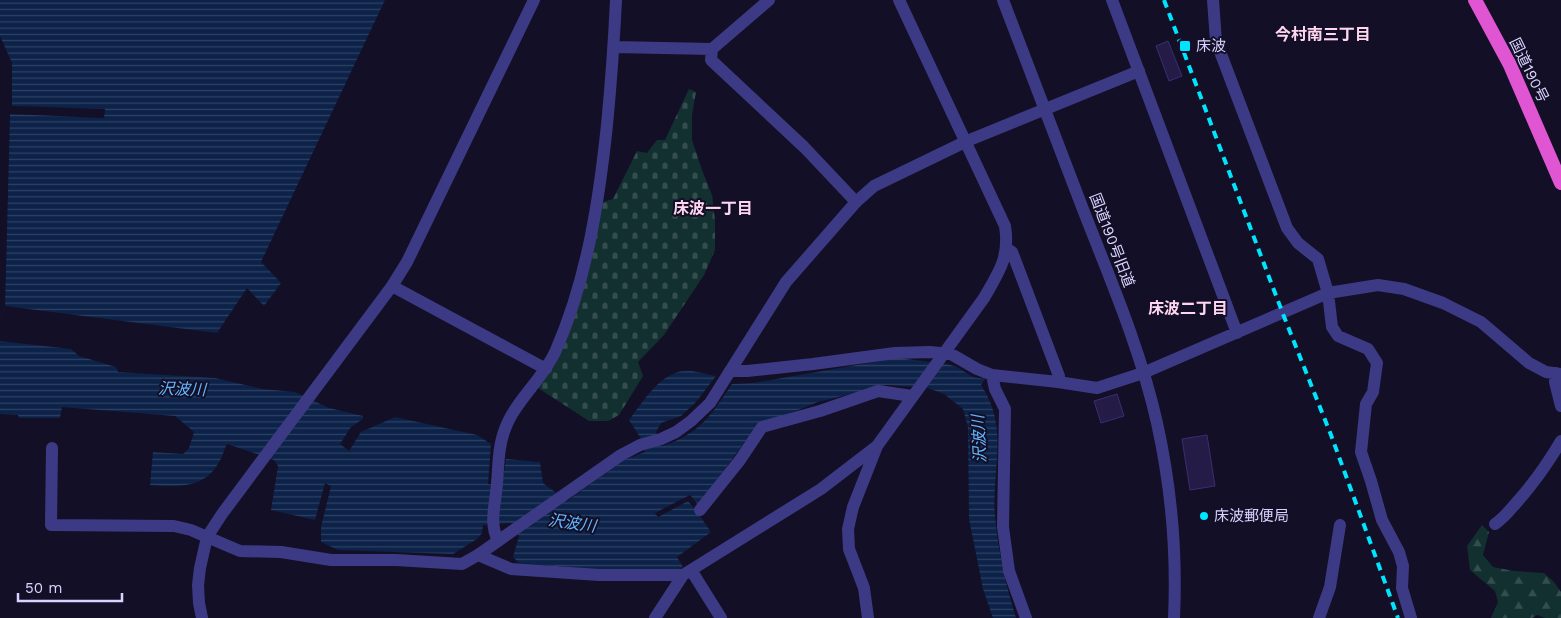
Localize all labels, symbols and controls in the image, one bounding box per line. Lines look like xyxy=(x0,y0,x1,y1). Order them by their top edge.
district label: 今村南三丁目 xyxy=(1275,25,1371,44)
street label: 国道190号 xyxy=(1506,35,1552,105)
place label: 床波 xyxy=(1196,37,1226,55)
marker: 床波 xyxy=(1178,39,1192,53)
street label: 国道190号旧道 xyxy=(1086,190,1138,290)
district label: 床波一丁目 xyxy=(673,199,753,218)
district label: 床波二丁目 xyxy=(1148,299,1228,318)
water label: 沢波川 xyxy=(158,379,208,399)
water label: 沢波川 xyxy=(968,413,990,463)
place label: 床波郵便局 xyxy=(1214,507,1289,525)
water label: 沢波川 xyxy=(547,510,599,536)
marker: 床波郵便局 xyxy=(1198,510,1210,522)
scale bar xyxy=(18,570,121,602)
text: 50 m xyxy=(25,579,62,597)

